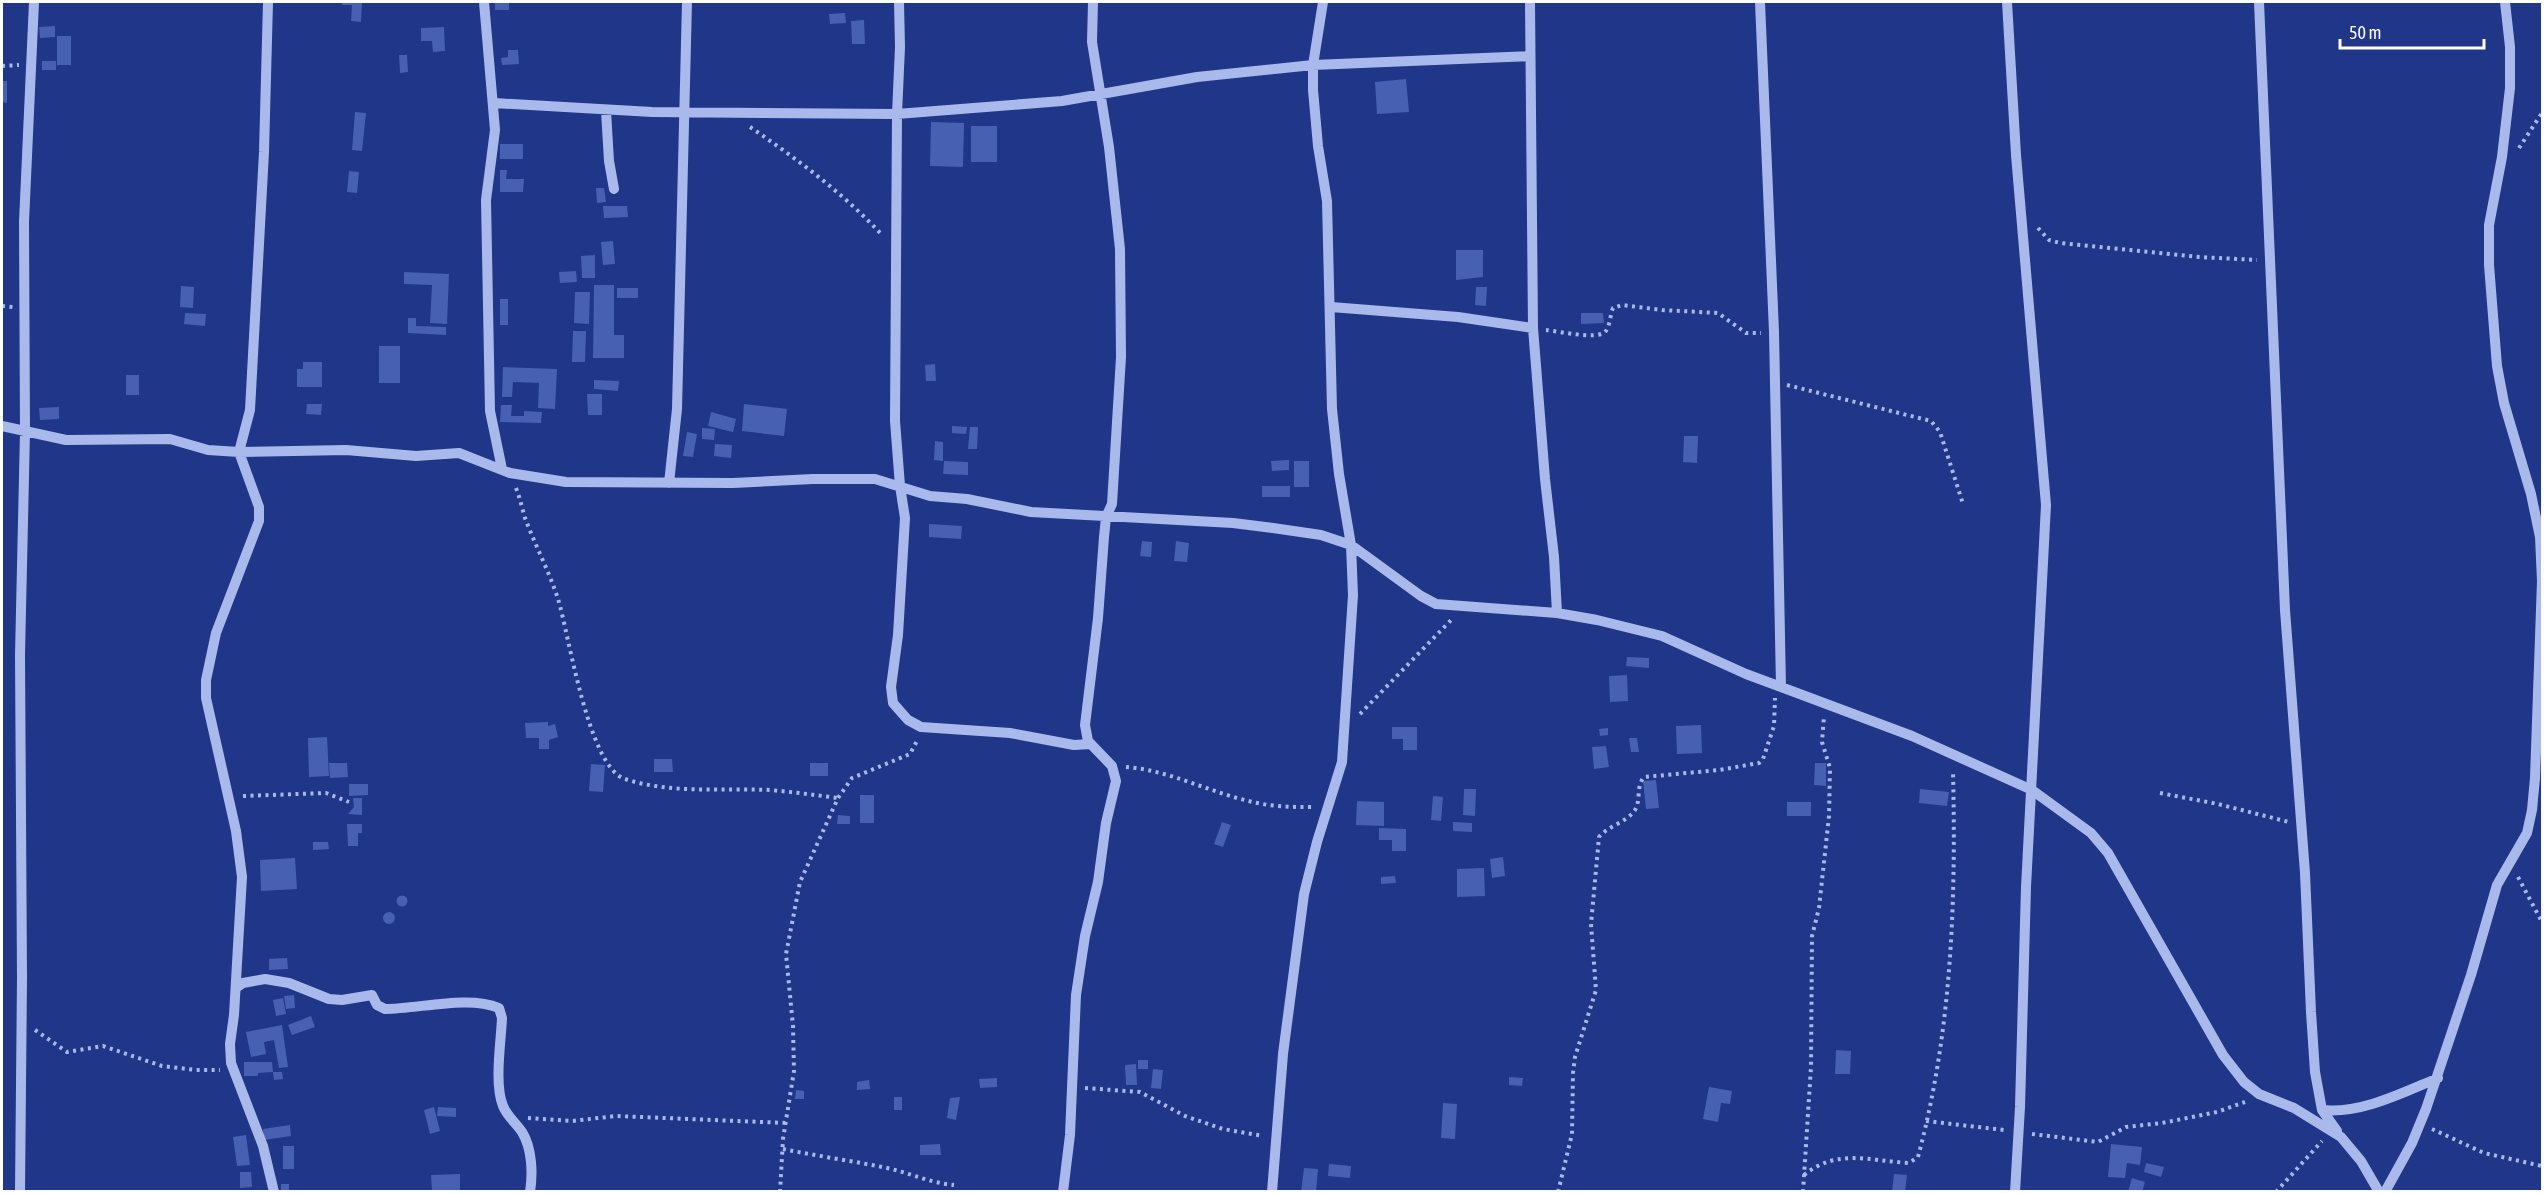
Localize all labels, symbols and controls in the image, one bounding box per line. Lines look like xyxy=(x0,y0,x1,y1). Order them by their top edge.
scale bar xyxy=(2340,12,2484,50)
text: 50 m xyxy=(2349,22,2381,43)

